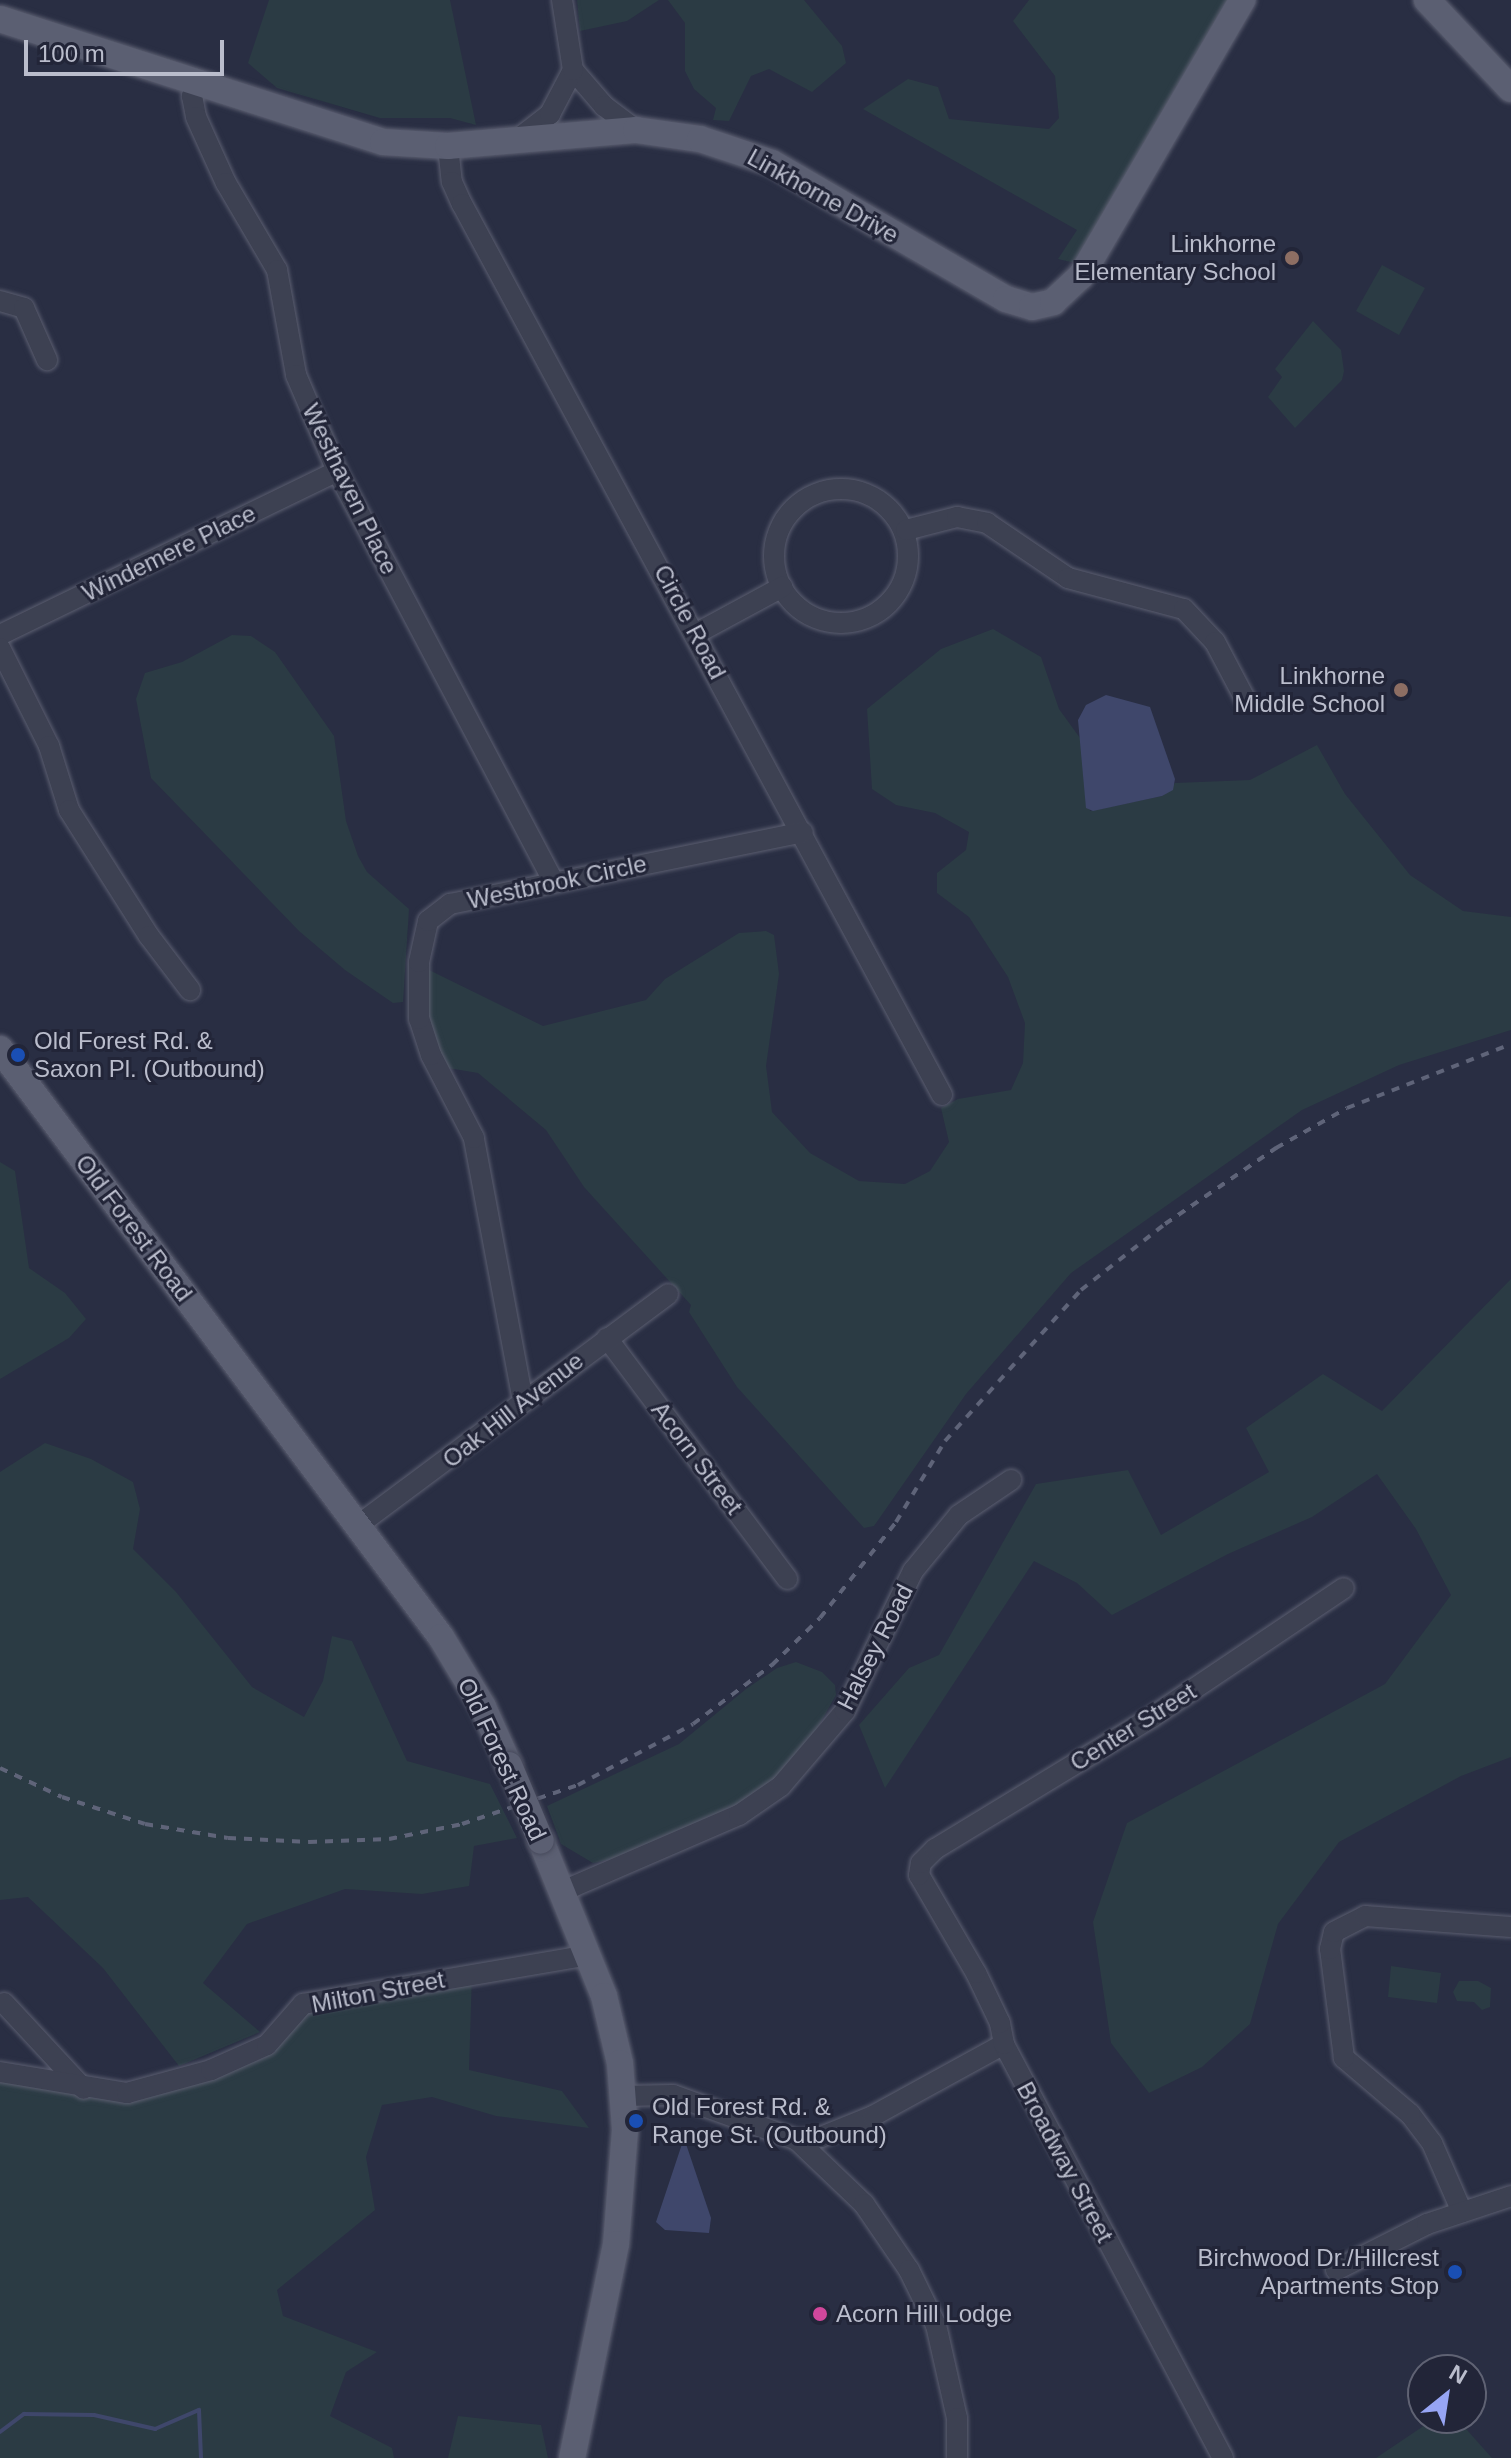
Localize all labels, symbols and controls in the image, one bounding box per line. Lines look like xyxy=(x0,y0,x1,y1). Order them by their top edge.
scale bar xyxy=(28,24,228,74)
text: 100 m xyxy=(38,40,105,67)
street label: Linkhorne Drive xyxy=(743,143,903,249)
place label: Linkhorne Elementary School xyxy=(1075,230,1276,286)
marker: Linkhorne Elementary School xyxy=(1283,249,1301,267)
street label: Westhaven Place xyxy=(296,399,404,579)
street label: Windemere Place xyxy=(78,499,260,607)
street label: Circle Road xyxy=(648,560,732,684)
place label: Linkhorne Middle School xyxy=(1234,662,1385,718)
marker: Linkhorne Middle School xyxy=(1392,681,1410,699)
street label: Westbrook Circle xyxy=(465,849,649,915)
place label: Old Forest Rd. & Saxon Pl. (Outbound) xyxy=(34,1027,265,1083)
marker: Old Forest Rd. & Saxon Pl. (Outbound) xyxy=(9,1046,27,1064)
street label: Old Forest Road xyxy=(70,1149,198,1307)
street label: Oak Hill Avenue xyxy=(437,1346,589,1474)
street label: Acorn Street xyxy=(645,1396,749,1520)
street label: Halsey Road xyxy=(831,1579,919,1715)
street label: Old Forest Road xyxy=(452,1673,552,1845)
street label: Center Street xyxy=(1065,1677,1201,1777)
street label: Milton Street xyxy=(309,1965,447,2019)
street label: Broadway Street xyxy=(1011,2077,1119,2247)
place label: Old Forest Rd. & Range St. (Outbound) xyxy=(652,2093,887,2149)
marker: Old Forest Rd. & Range St. (Outbound) xyxy=(627,2112,645,2130)
place label: Birchwood Dr./Hillcrest Apartments Stop xyxy=(1198,2244,1439,2300)
marker: Birchwood Dr./Hillcrest Apartments Stop xyxy=(1446,2263,1464,2281)
place label: Acorn Hill Lodge xyxy=(836,2300,1012,2328)
marker: Acorn Hill Lodge xyxy=(811,2305,829,2323)
north arrow xyxy=(1407,2354,1487,2434)
text: N xyxy=(1445,2360,1471,2389)

